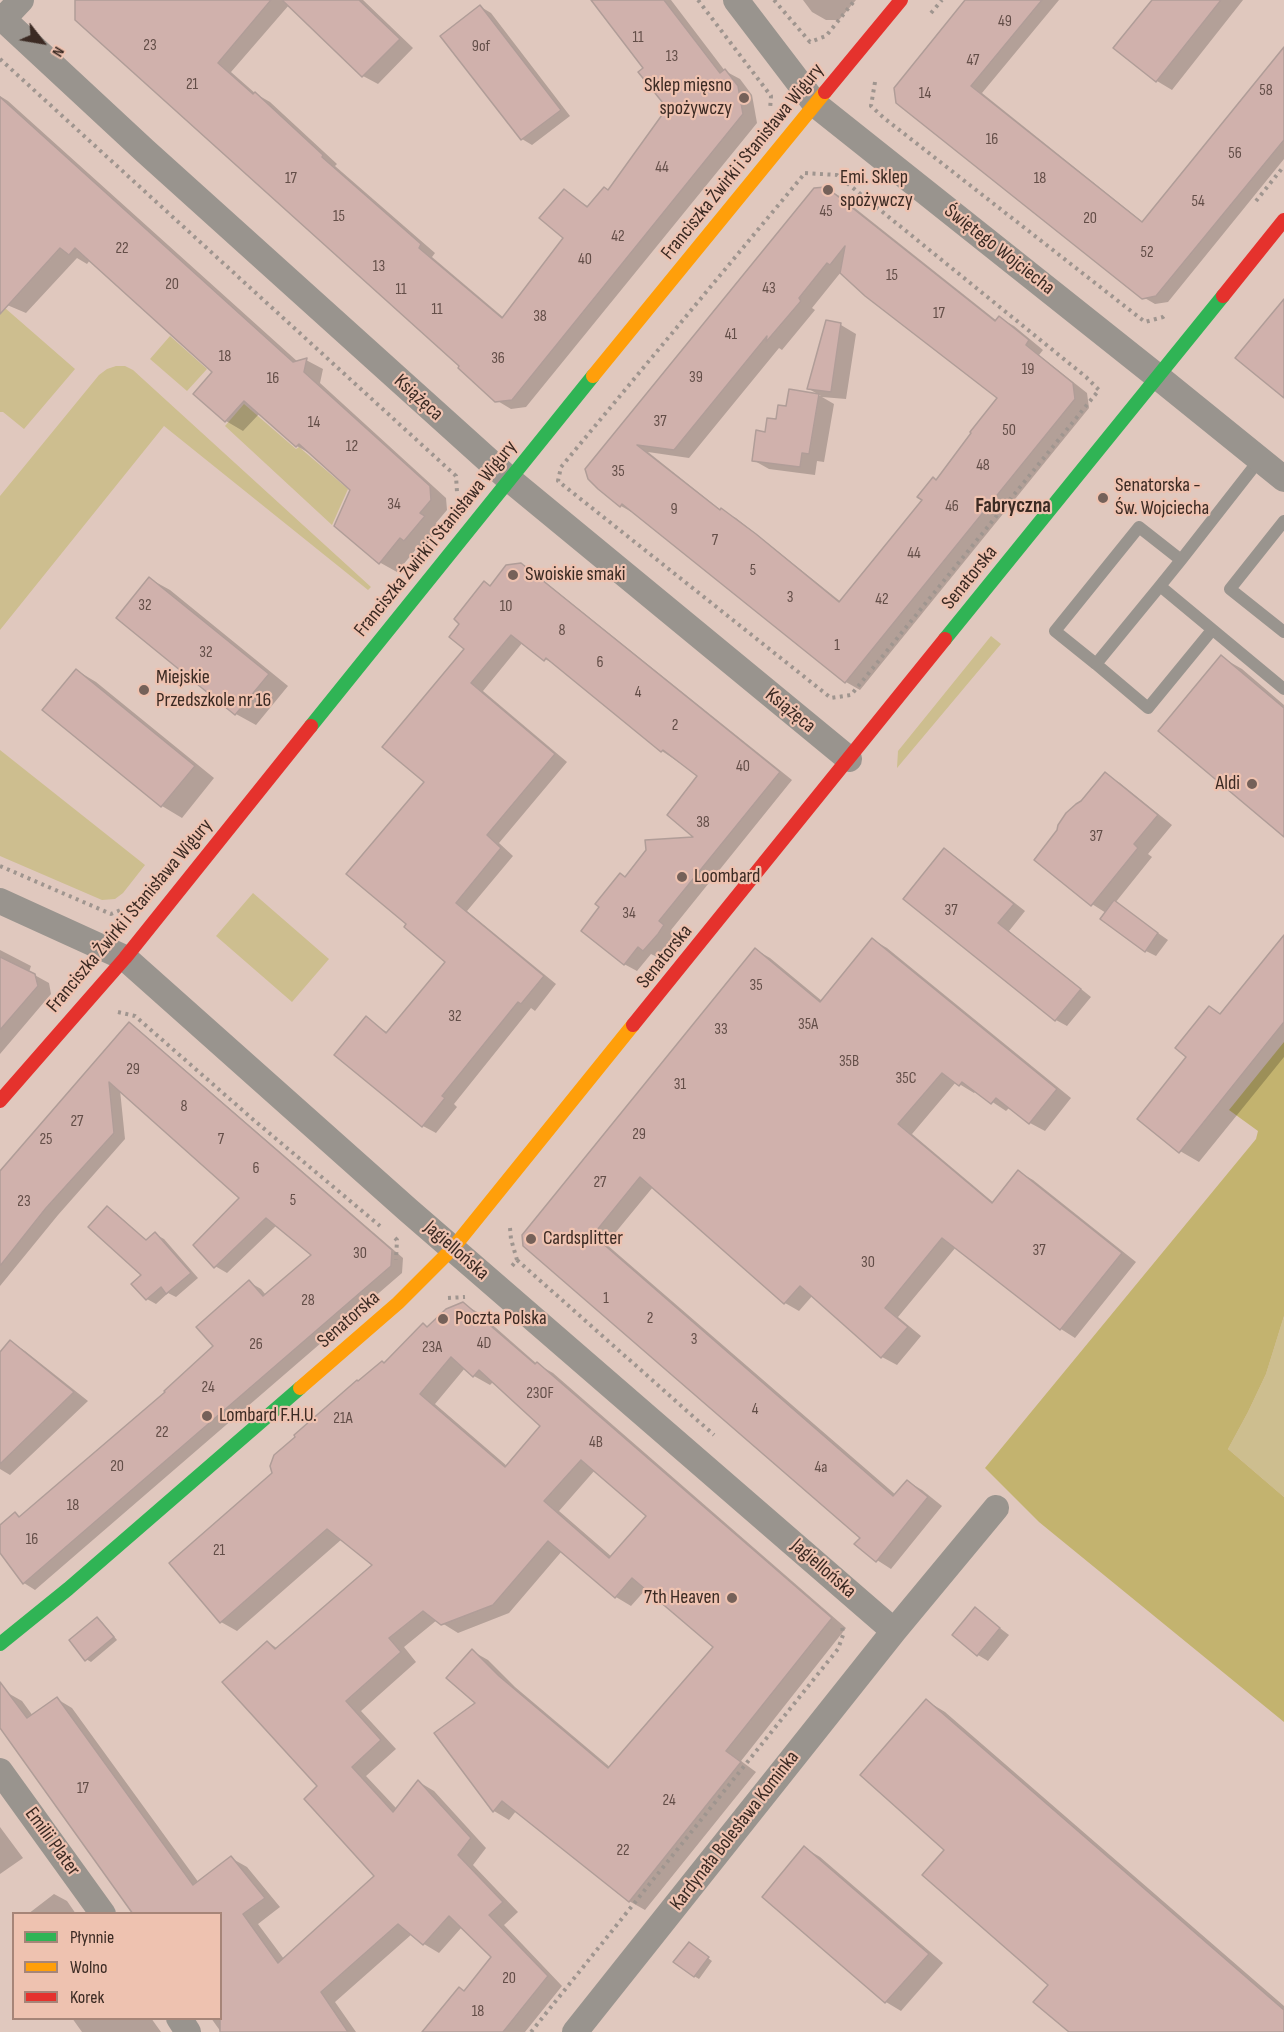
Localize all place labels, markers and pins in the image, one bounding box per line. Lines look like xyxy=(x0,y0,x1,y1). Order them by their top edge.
place label: Sklep mięsno spożywczy xyxy=(644,74,732,121)
marker: Sklep mięsno spożywczy xyxy=(737,91,751,105)
place label: Emi. Sklep spożywczy xyxy=(840,166,913,213)
marker: Emi. Sklep spożywczy xyxy=(821,183,835,197)
place label: Senatorska - Św. Wojciecha xyxy=(1115,474,1209,521)
marker: Senatorska - Św. Wojciecha xyxy=(1096,491,1110,505)
place label: Swoiskie smaki xyxy=(525,563,626,587)
marker: Swoiskie smaki xyxy=(506,568,520,582)
place label: Miejskie Przedszkole nr 16 xyxy=(156,666,271,713)
marker: Miejskie Przedszkole nr 16 xyxy=(137,683,151,697)
place label: Aldi xyxy=(1215,772,1240,796)
marker: Aldi xyxy=(1245,777,1259,791)
place label: Loombard xyxy=(694,865,760,889)
marker: Loombard xyxy=(675,870,689,884)
place label: Cardsplitter xyxy=(543,1227,623,1251)
marker: Cardsplitter xyxy=(524,1232,538,1246)
place label: Poczta Polska xyxy=(455,1307,547,1331)
marker: Poczta Polska xyxy=(436,1312,450,1326)
place label: Lombard F.H.U. xyxy=(219,1404,317,1428)
marker: Lombard F.H.U. xyxy=(200,1409,214,1423)
place label: 7th Heaven xyxy=(644,1586,720,1610)
marker: 7th Heaven xyxy=(725,1591,739,1605)

